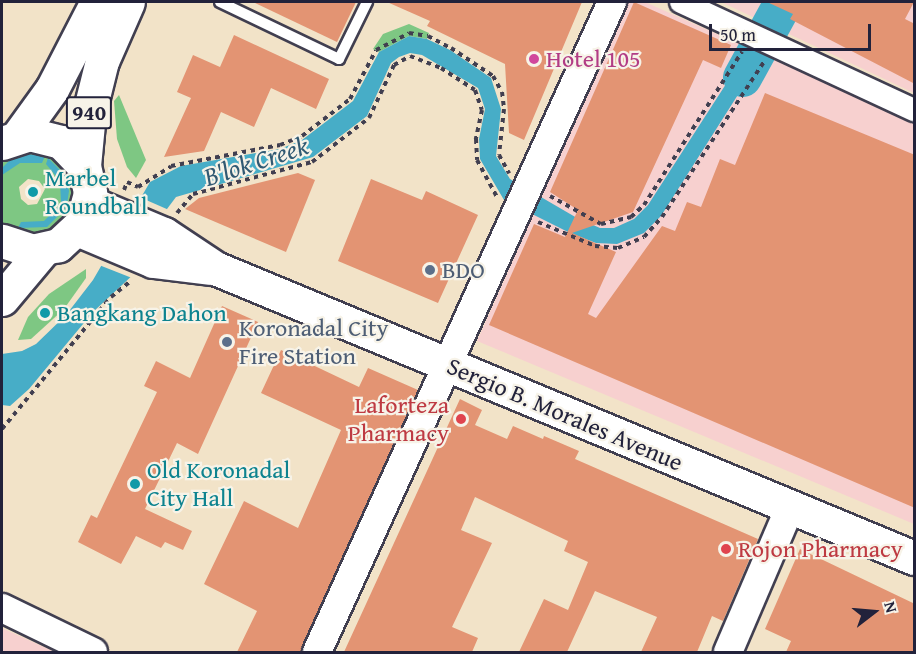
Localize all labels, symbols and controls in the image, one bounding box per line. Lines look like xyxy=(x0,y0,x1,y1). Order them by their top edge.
scale bar xyxy=(712,12,874,50)
text: 50 m xyxy=(720,21,756,48)
place label: Hotel 105 xyxy=(546,45,641,73)
marker: Hotel 105 xyxy=(527,52,541,66)
road number: 940 xyxy=(65,94,113,132)
water label: B'lok Creek xyxy=(200,129,312,193)
place label: Marbel Roundball xyxy=(45,164,148,220)
marker: Marbel Roundball xyxy=(26,185,40,199)
place label: BDO xyxy=(442,256,485,284)
marker: BDO xyxy=(423,263,437,277)
place label: Bangkang Dahon xyxy=(57,299,227,327)
marker: Bangkang Dahon xyxy=(38,306,52,320)
place label: Koronadal City Fire Station xyxy=(239,314,388,370)
marker: Koronadal City Fire Station xyxy=(220,335,234,349)
street label: Sergio B. Morales Avenue xyxy=(443,351,687,477)
place label: Laforteza Pharmacy xyxy=(348,391,449,447)
marker: Laforteza Pharmacy xyxy=(454,412,468,426)
place label: Old Koronadal City Hall xyxy=(147,456,290,512)
marker: Old Koronadal City Hall xyxy=(128,477,142,491)
place label: Rojon Pharmacy xyxy=(738,535,903,563)
marker: Rojon Pharmacy xyxy=(719,542,733,556)
north arrow xyxy=(844,582,904,642)
text: N xyxy=(878,599,904,615)

